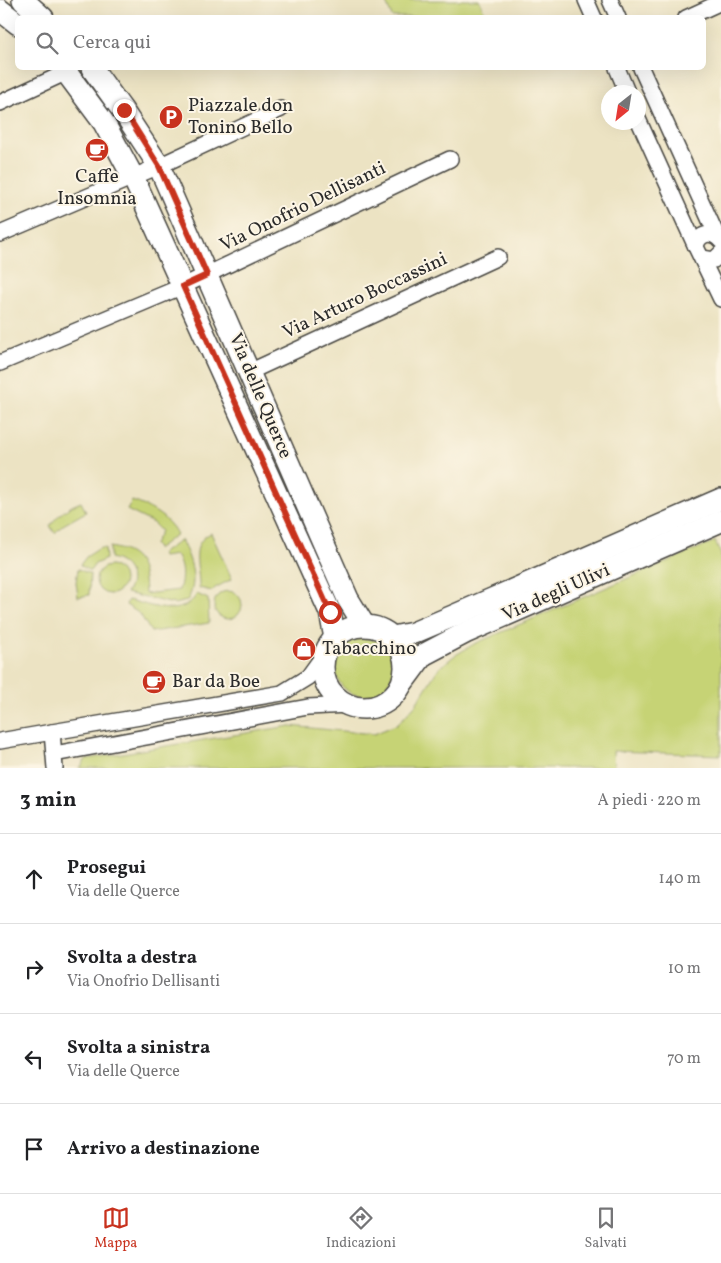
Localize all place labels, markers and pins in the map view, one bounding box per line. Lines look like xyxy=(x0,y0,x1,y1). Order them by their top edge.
place label: Piazzale don Tonino Bello xyxy=(188,93,293,141)
parking icon: Piazzale don Tonino Bello xyxy=(158,104,184,130)
cafe icon: Caffe Insomnia xyxy=(84,137,110,163)
place label: Caffe Insomnia xyxy=(57,164,137,212)
shop icon: Tabacchino xyxy=(291,636,317,662)
place label: Tabacchino xyxy=(322,636,416,662)
cafe icon: Bar da Boe xyxy=(141,669,167,695)
place label: Bar da Boe xyxy=(172,669,260,695)

